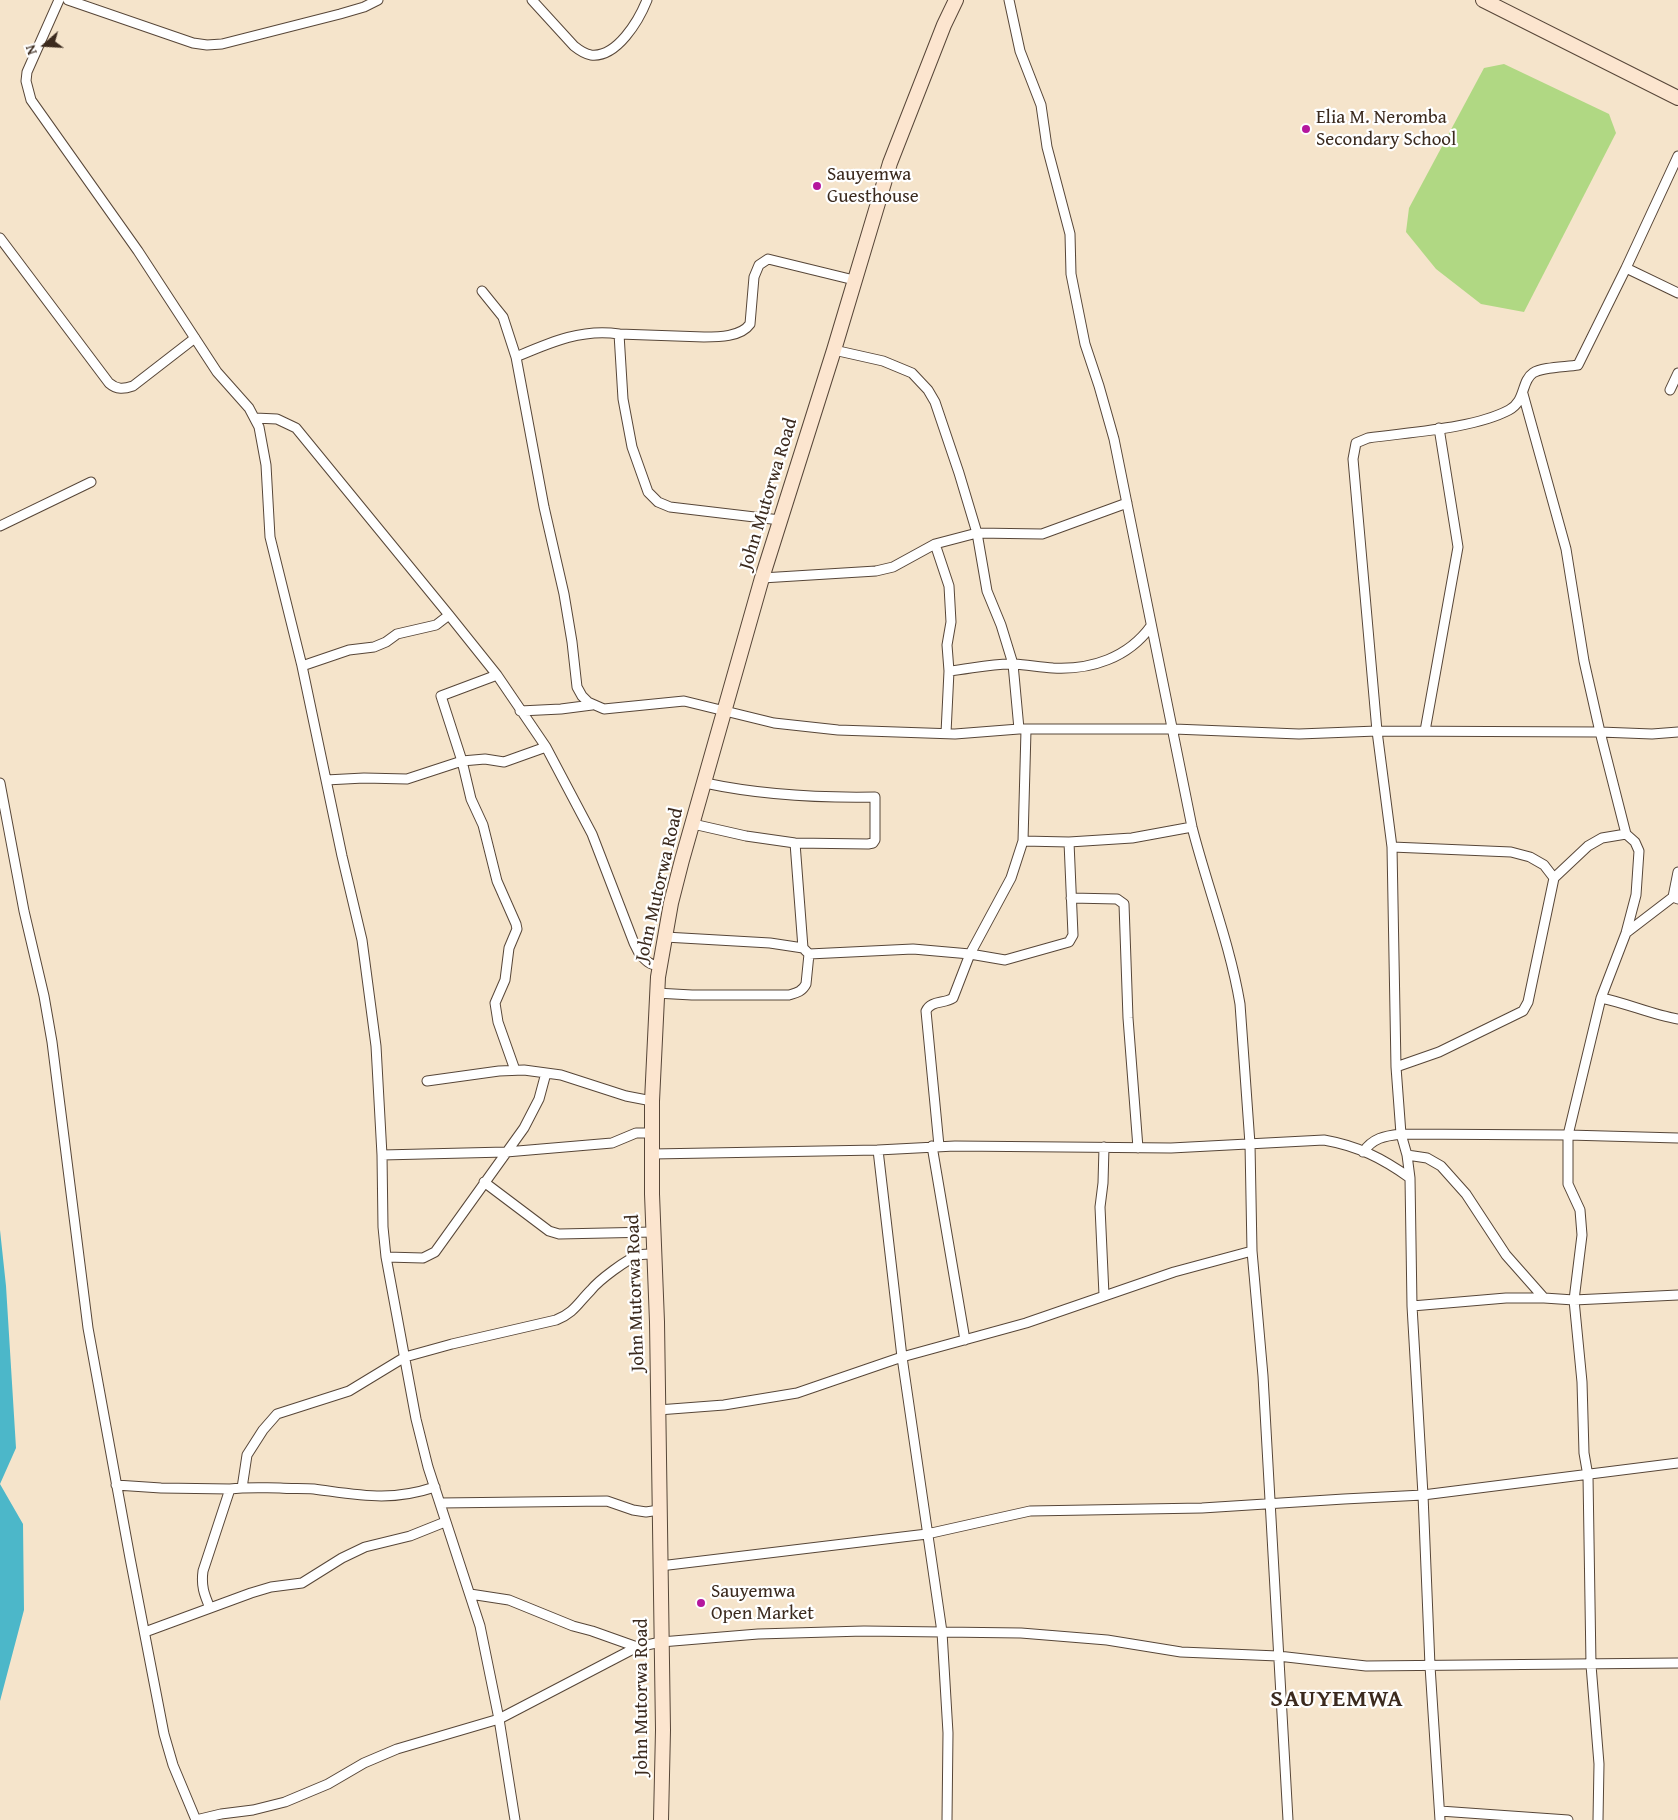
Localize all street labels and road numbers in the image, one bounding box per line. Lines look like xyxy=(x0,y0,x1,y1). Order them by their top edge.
street label: John Mutorwa Road xyxy=(735,415,803,573)
street label: John Mutorwa Road xyxy=(631,806,689,964)
street label: John Mutorwa Road xyxy=(622,1214,650,1372)
street label: John Mutorwa Road xyxy=(631,1618,653,1776)

